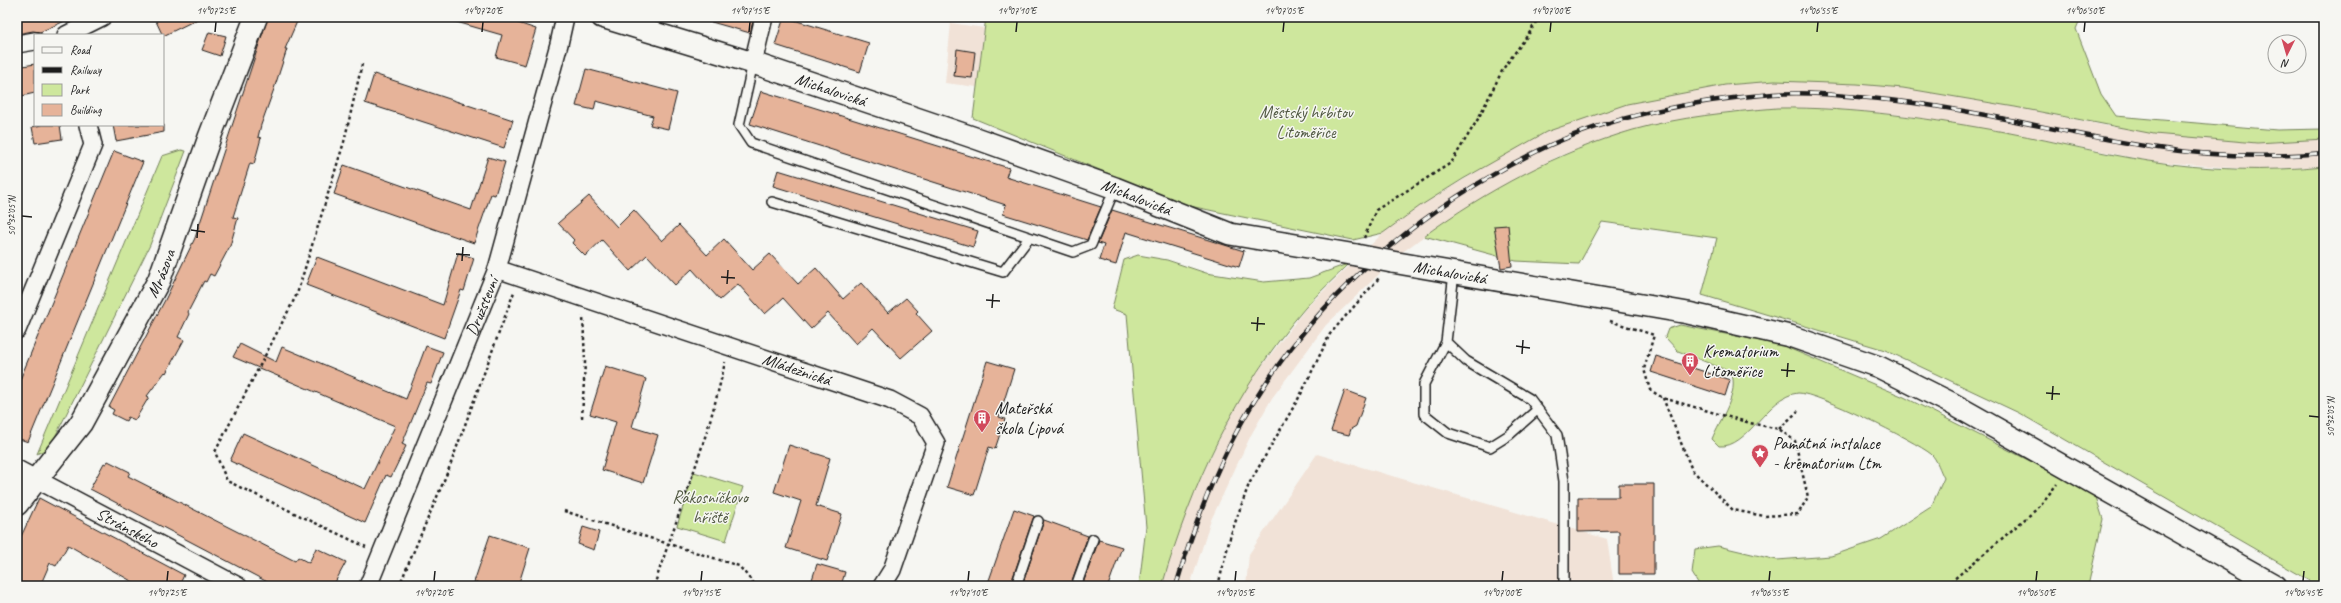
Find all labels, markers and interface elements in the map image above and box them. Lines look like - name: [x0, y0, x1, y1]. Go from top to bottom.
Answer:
- text: 14°07'25"E: [197, 4, 237, 17]
- text: 14°07'20"E: [464, 4, 504, 17]
- text: 14°07'15"E: [731, 4, 771, 17]
- text: 14°07'10"E: [998, 4, 1038, 17]
- text: 14°07'05"E: [1265, 4, 1305, 17]
- text: 14°07'00"E: [1532, 4, 1572, 17]
- text: 14°06'55"E: [1799, 4, 1839, 17]
- text: 14°06'50"E: [2066, 4, 2106, 17]
- legend: [34, 34, 164, 126]
- north arrow: [2267, 34, 2307, 74]
- text: Road: [70, 42, 92, 58]
- text: N: [2280, 57, 2290, 71]
- text: Railway: [70, 62, 102, 78]
- street label: Michalovická: [793, 68, 871, 112]
- text: Park: [70, 82, 91, 98]
- text: Building: [70, 102, 102, 118]
- park label: Městský hřbitov Litoměřice: [1260, 102, 1354, 143]
- street label: Michalovická: [1099, 174, 1176, 221]
- text: 50°32'05"N: [5, 194, 18, 236]
- street label: Mrázova: [141, 246, 180, 301]
- street label: Michalovická: [1412, 255, 1490, 289]
- street label: Družstevní: [461, 270, 505, 339]
- place label: Krematorium Litoměřice: [1703, 341, 1780, 382]
- street label: Mládežnická: [760, 348, 835, 391]
- building icon: Krematorium Litoměřice: [1680, 351, 1700, 376]
- text: 50°32'05"N: [2324, 395, 2337, 437]
- place label: Mateřská škola Lipová: [995, 398, 1065, 439]
- building icon: Mateřská škola Lipová: [972, 408, 992, 433]
- place label: Památná instalace - krematorium Ltm: [1773, 433, 1882, 474]
- place icon: Památná instalace - krematorium Ltm: [1750, 443, 1770, 468]
- park label: Rákosníčkovo hřiště: [672, 487, 750, 528]
- street label: Stránského: [93, 503, 163, 553]
- text: 14°07'25"E: [148, 586, 188, 599]
- text: 14°07'20"E: [415, 586, 455, 599]
- text: 14°07'15"E: [682, 586, 722, 599]
- text: 14°07'10"E: [949, 586, 989, 599]
- text: 14°07'05"E: [1216, 586, 1256, 599]
- text: 14°07'00"E: [1483, 586, 1523, 599]
- text: 14°06'55"E: [1750, 586, 1790, 599]
- text: 14°06'50"E: [2017, 586, 2057, 599]
- text: 14°06'45"E: [2284, 586, 2324, 599]

